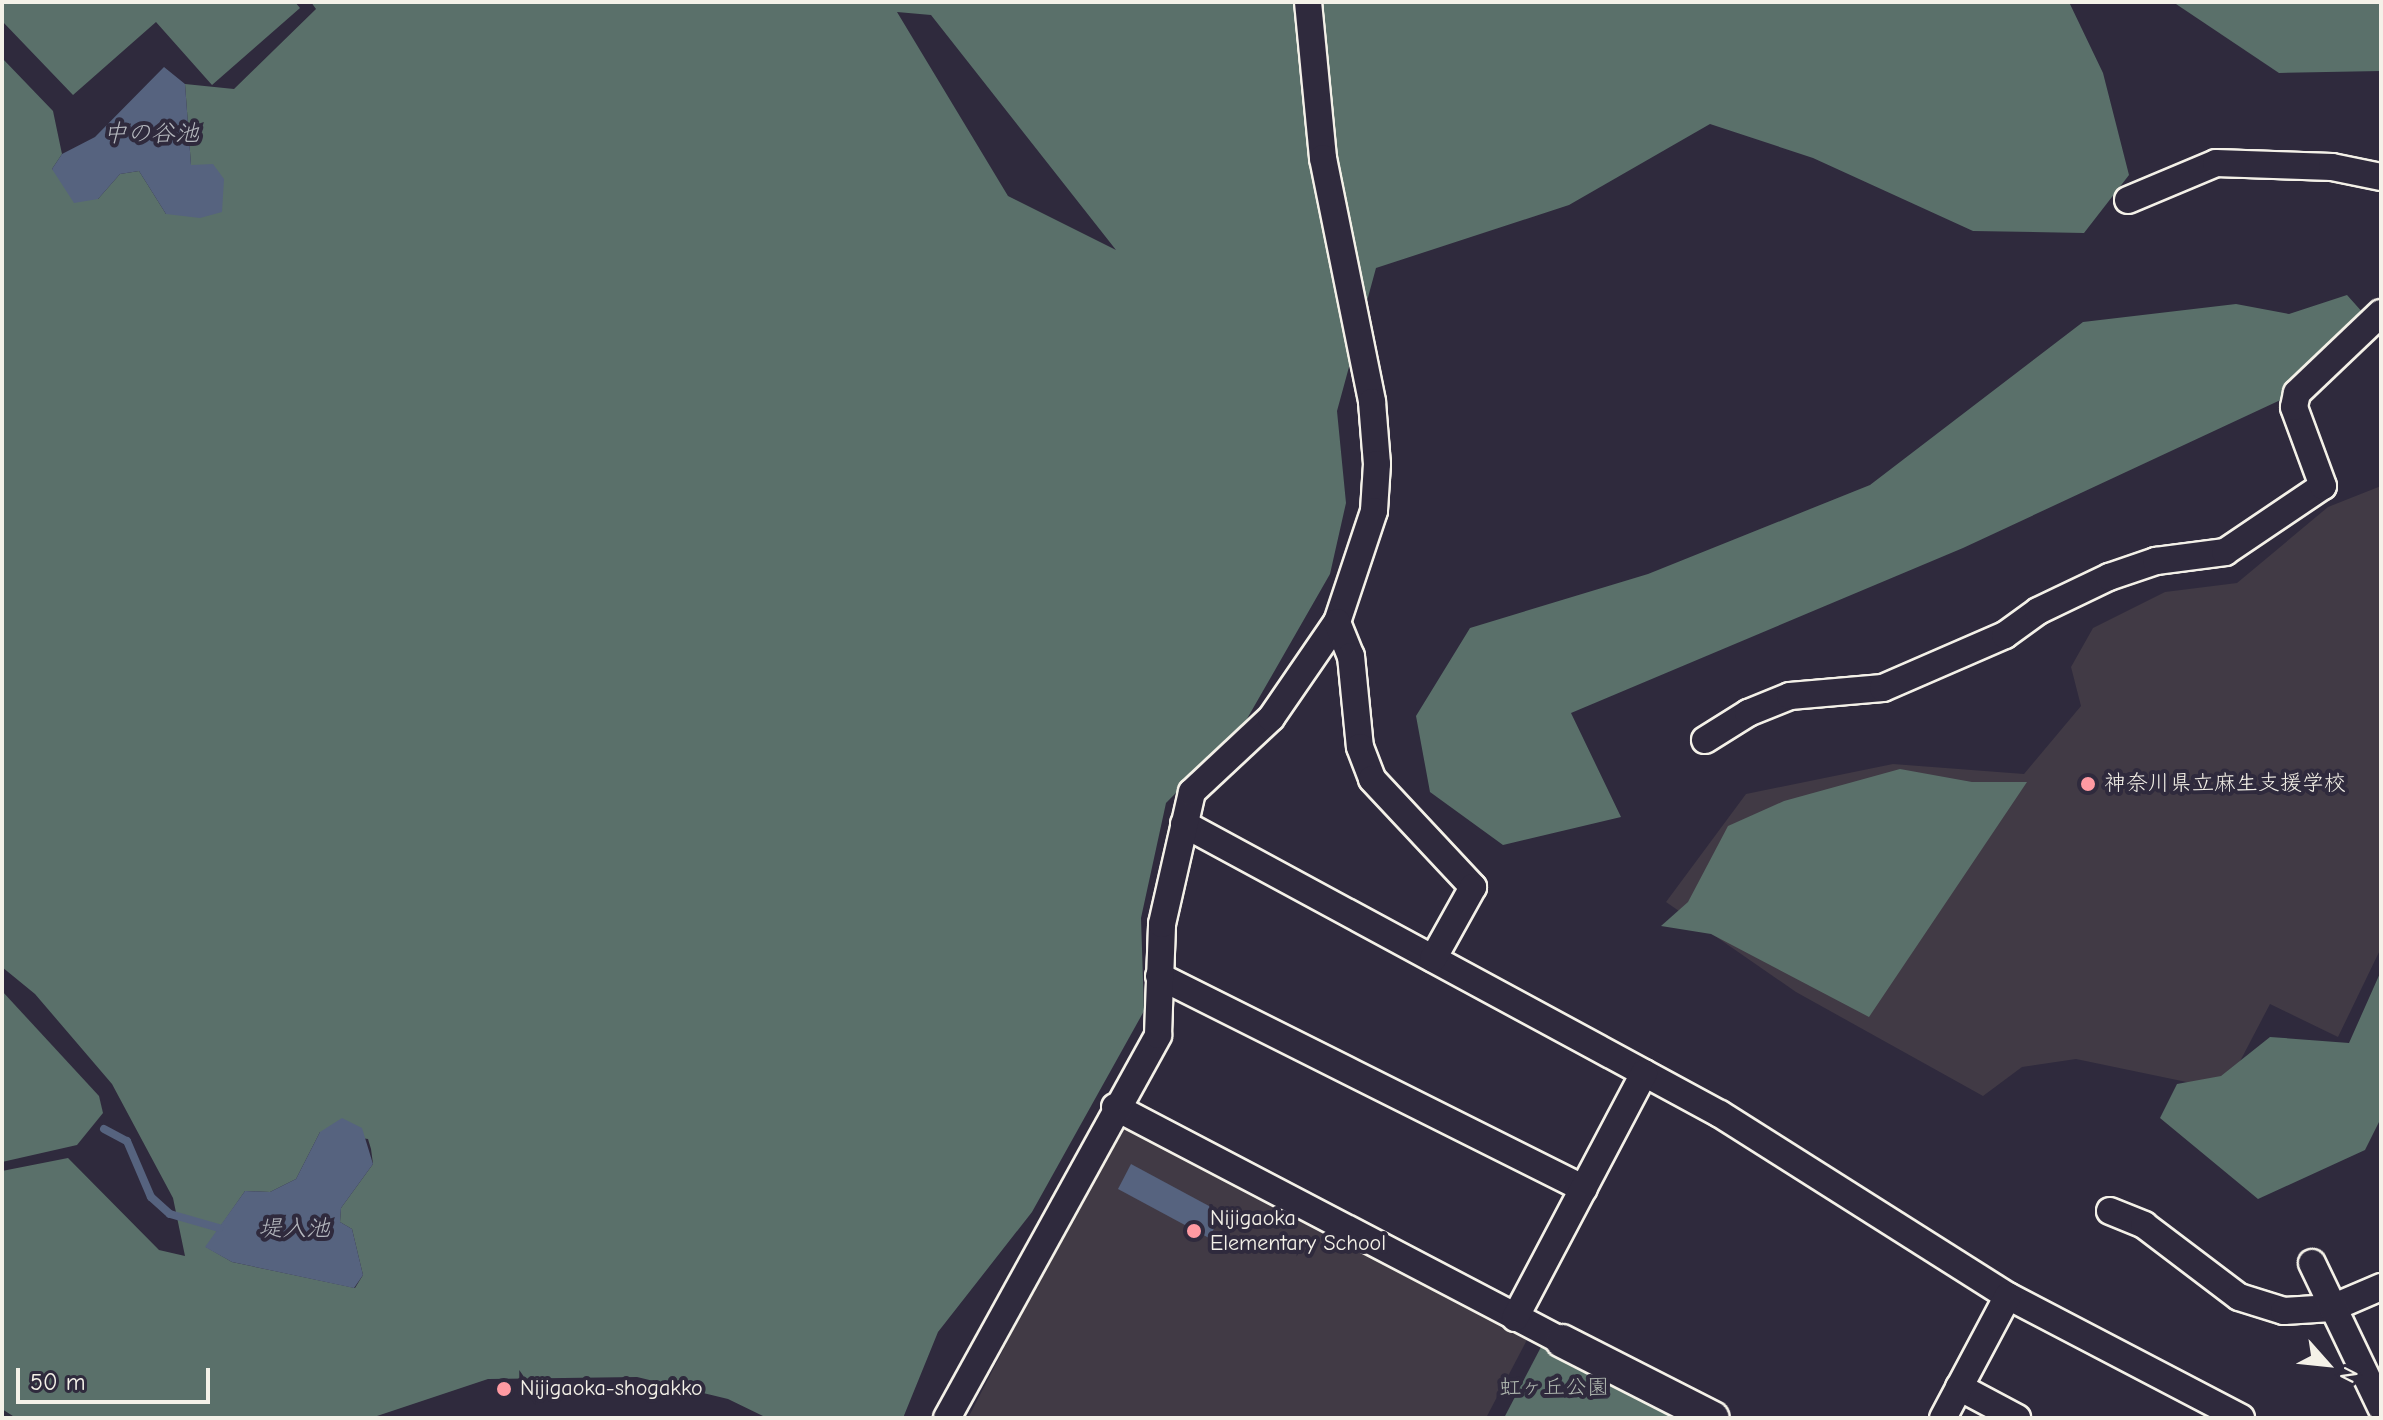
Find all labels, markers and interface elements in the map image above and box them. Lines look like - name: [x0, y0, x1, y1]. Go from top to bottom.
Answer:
- water label: 中の谷池: [103, 120, 199, 148]
- place label: 神奈川県立麻生支援学校: [2104, 771, 2346, 797]
- marker: 神奈川県立麻生支援学校: [2079, 775, 2097, 793]
- place label: Nijigaoka Elementary School: [1210, 1205, 1386, 1256]
- water label: 堤入池: [258, 1215, 330, 1243]
- marker: Nijigaoka Elementary School: [1185, 1222, 1203, 1240]
- north arrow: [2287, 1324, 2367, 1404]
- scale bar: [20, 1352, 214, 1402]
- text: N: [2334, 1363, 2363, 1387]
- text: 50 m: [30, 1368, 86, 1396]
- park label: 虹ヶ丘公園: [1499, 1375, 1609, 1401]
- place label: Nijigaoka-shogakko: [520, 1376, 703, 1402]
- marker: Nijigaoka-shogakko: [495, 1380, 513, 1398]

